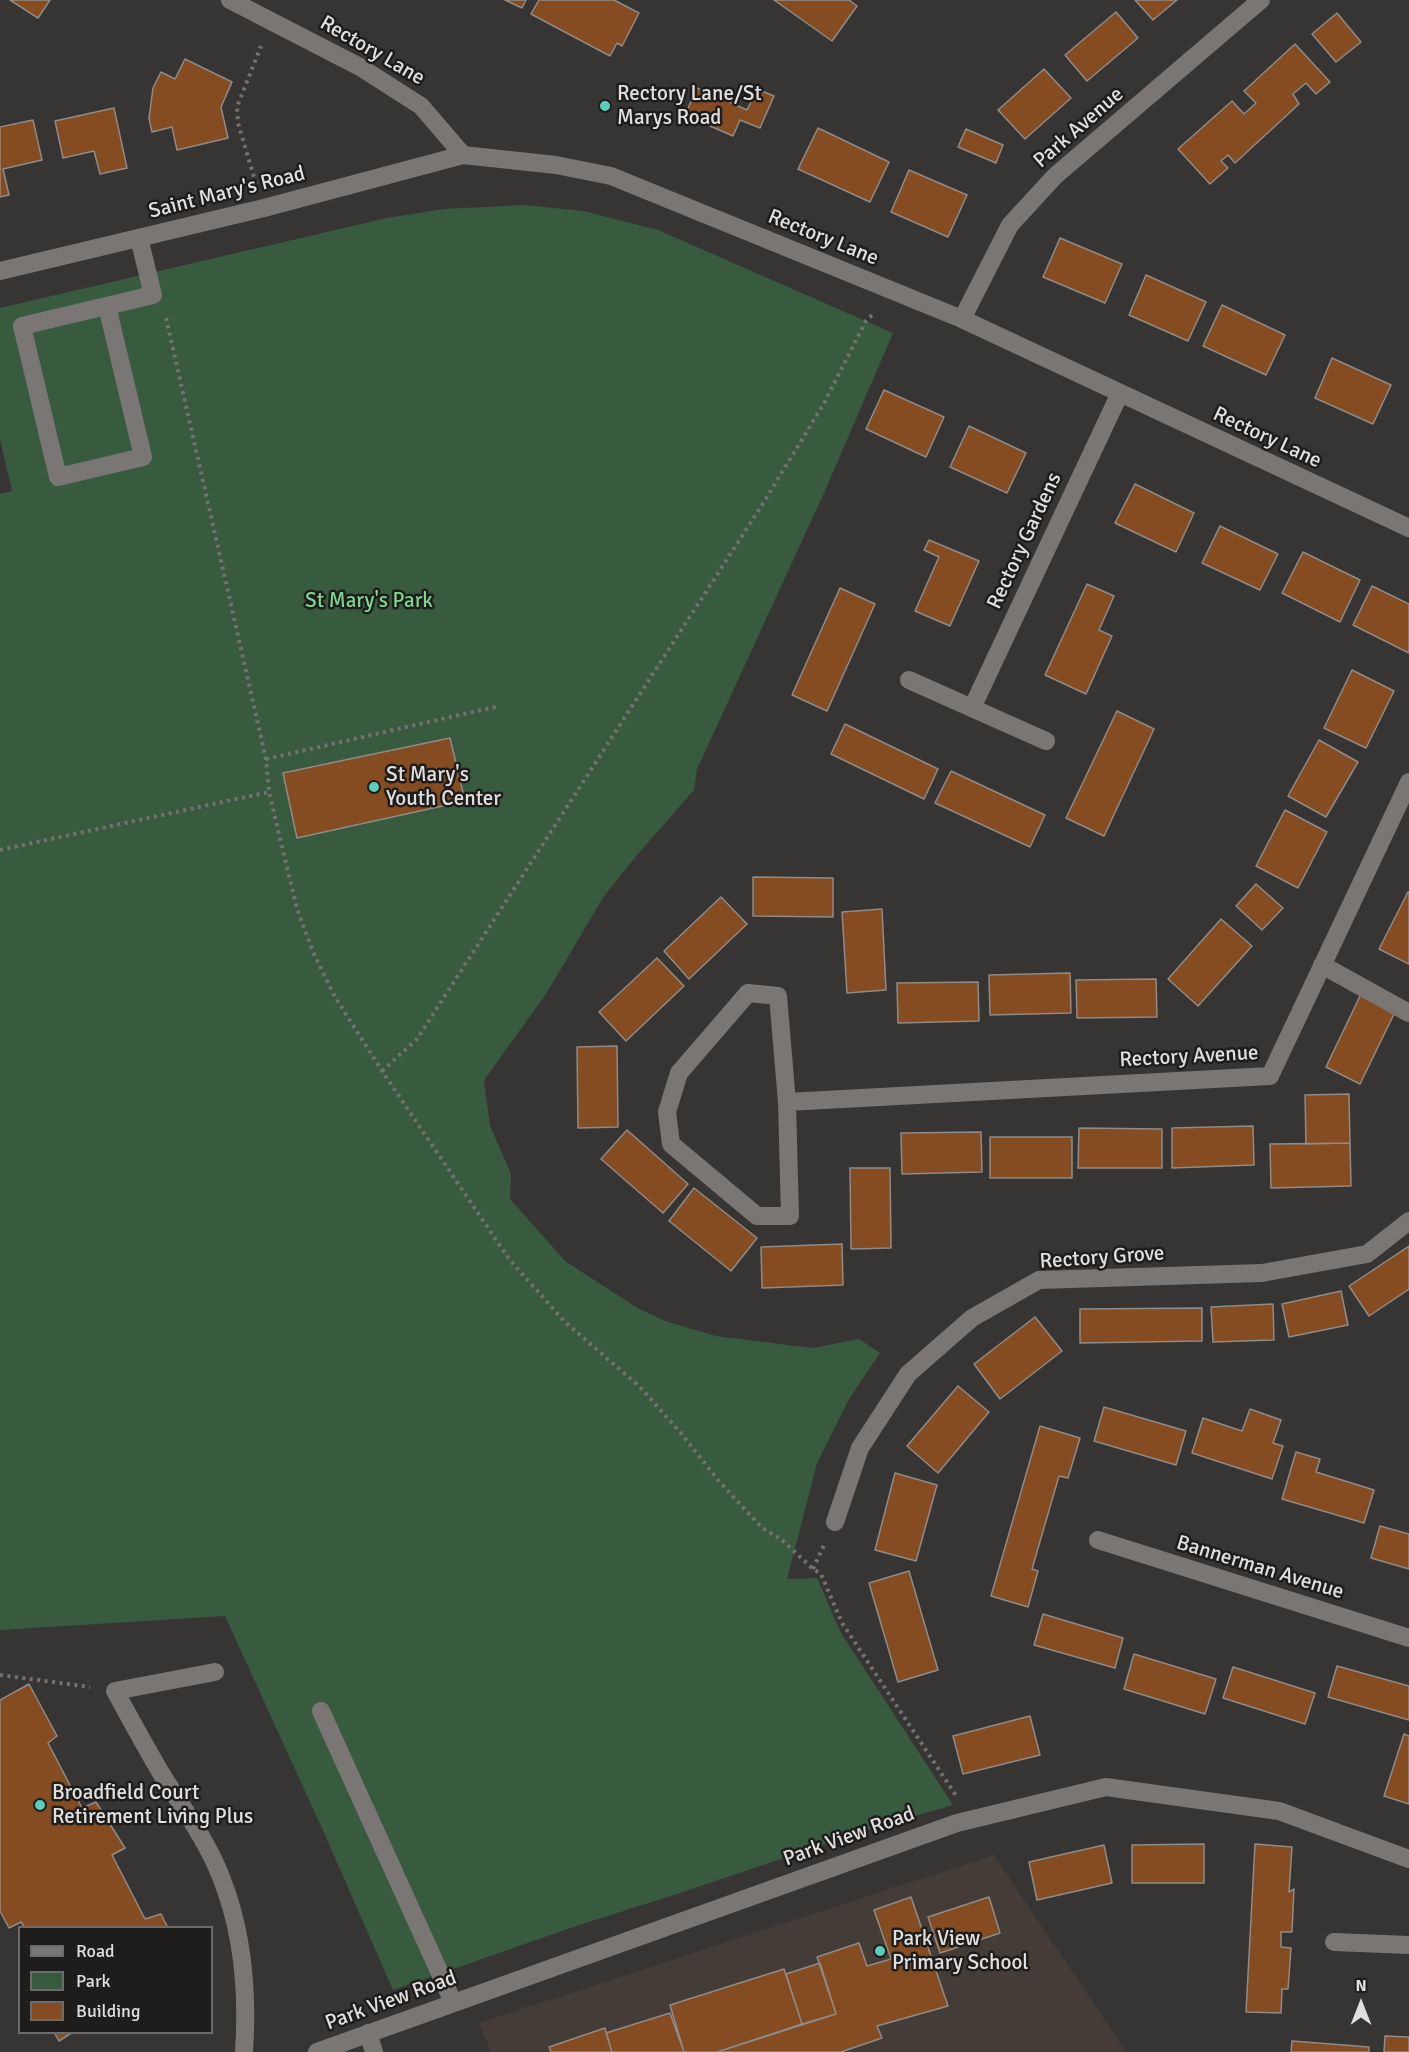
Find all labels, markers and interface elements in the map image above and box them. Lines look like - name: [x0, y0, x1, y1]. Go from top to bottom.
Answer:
- street label: Rectory Lane: [315, 11, 429, 91]
- place label: Rectory Lane/St Marys Road: [617, 81, 762, 131]
- street label: Park Avenue: [1029, 82, 1129, 174]
- marker: Rectory Lane/St Marys Road: [598, 99, 612, 113]
- street label: Saint Mary's Road: [146, 161, 308, 225]
- street label: Rectory Lane: [764, 204, 882, 272]
- street label: Rectory Lane: [1209, 402, 1325, 474]
- street label: Rectory Gardens: [982, 469, 1068, 613]
- park label: St Mary's Park: [305, 588, 433, 614]
- place label: St Mary's Youth Center: [386, 762, 501, 812]
- marker: St Mary's Youth Center: [367, 780, 381, 794]
- street label: Rectory Avenue: [1119, 1041, 1259, 1073]
- street label: Rectory Grove: [1039, 1241, 1165, 1275]
- street label: Bannerman Avenue: [1173, 1531, 1347, 1605]
- place label: Broadfield Court Retirement Living Plus: [52, 1780, 253, 1830]
- marker: Broadfield Court Retirement Living Plus: [33, 1798, 47, 1812]
- street label: Park View Road: [780, 1802, 918, 1872]
- legend: [18, 1926, 213, 2034]
- place label: Park View Primary School: [892, 1926, 1028, 1976]
- text: Road: [76, 1940, 115, 1962]
- marker: Park View Primary School: [873, 1944, 887, 1958]
- street label: Park View Road: [322, 1966, 460, 2036]
- text: Park: [76, 1970, 111, 1992]
- north arrow: [1331, 1974, 1391, 2034]
- text: N: [1355, 1976, 1367, 1996]
- text: Building: [76, 2000, 140, 2022]

